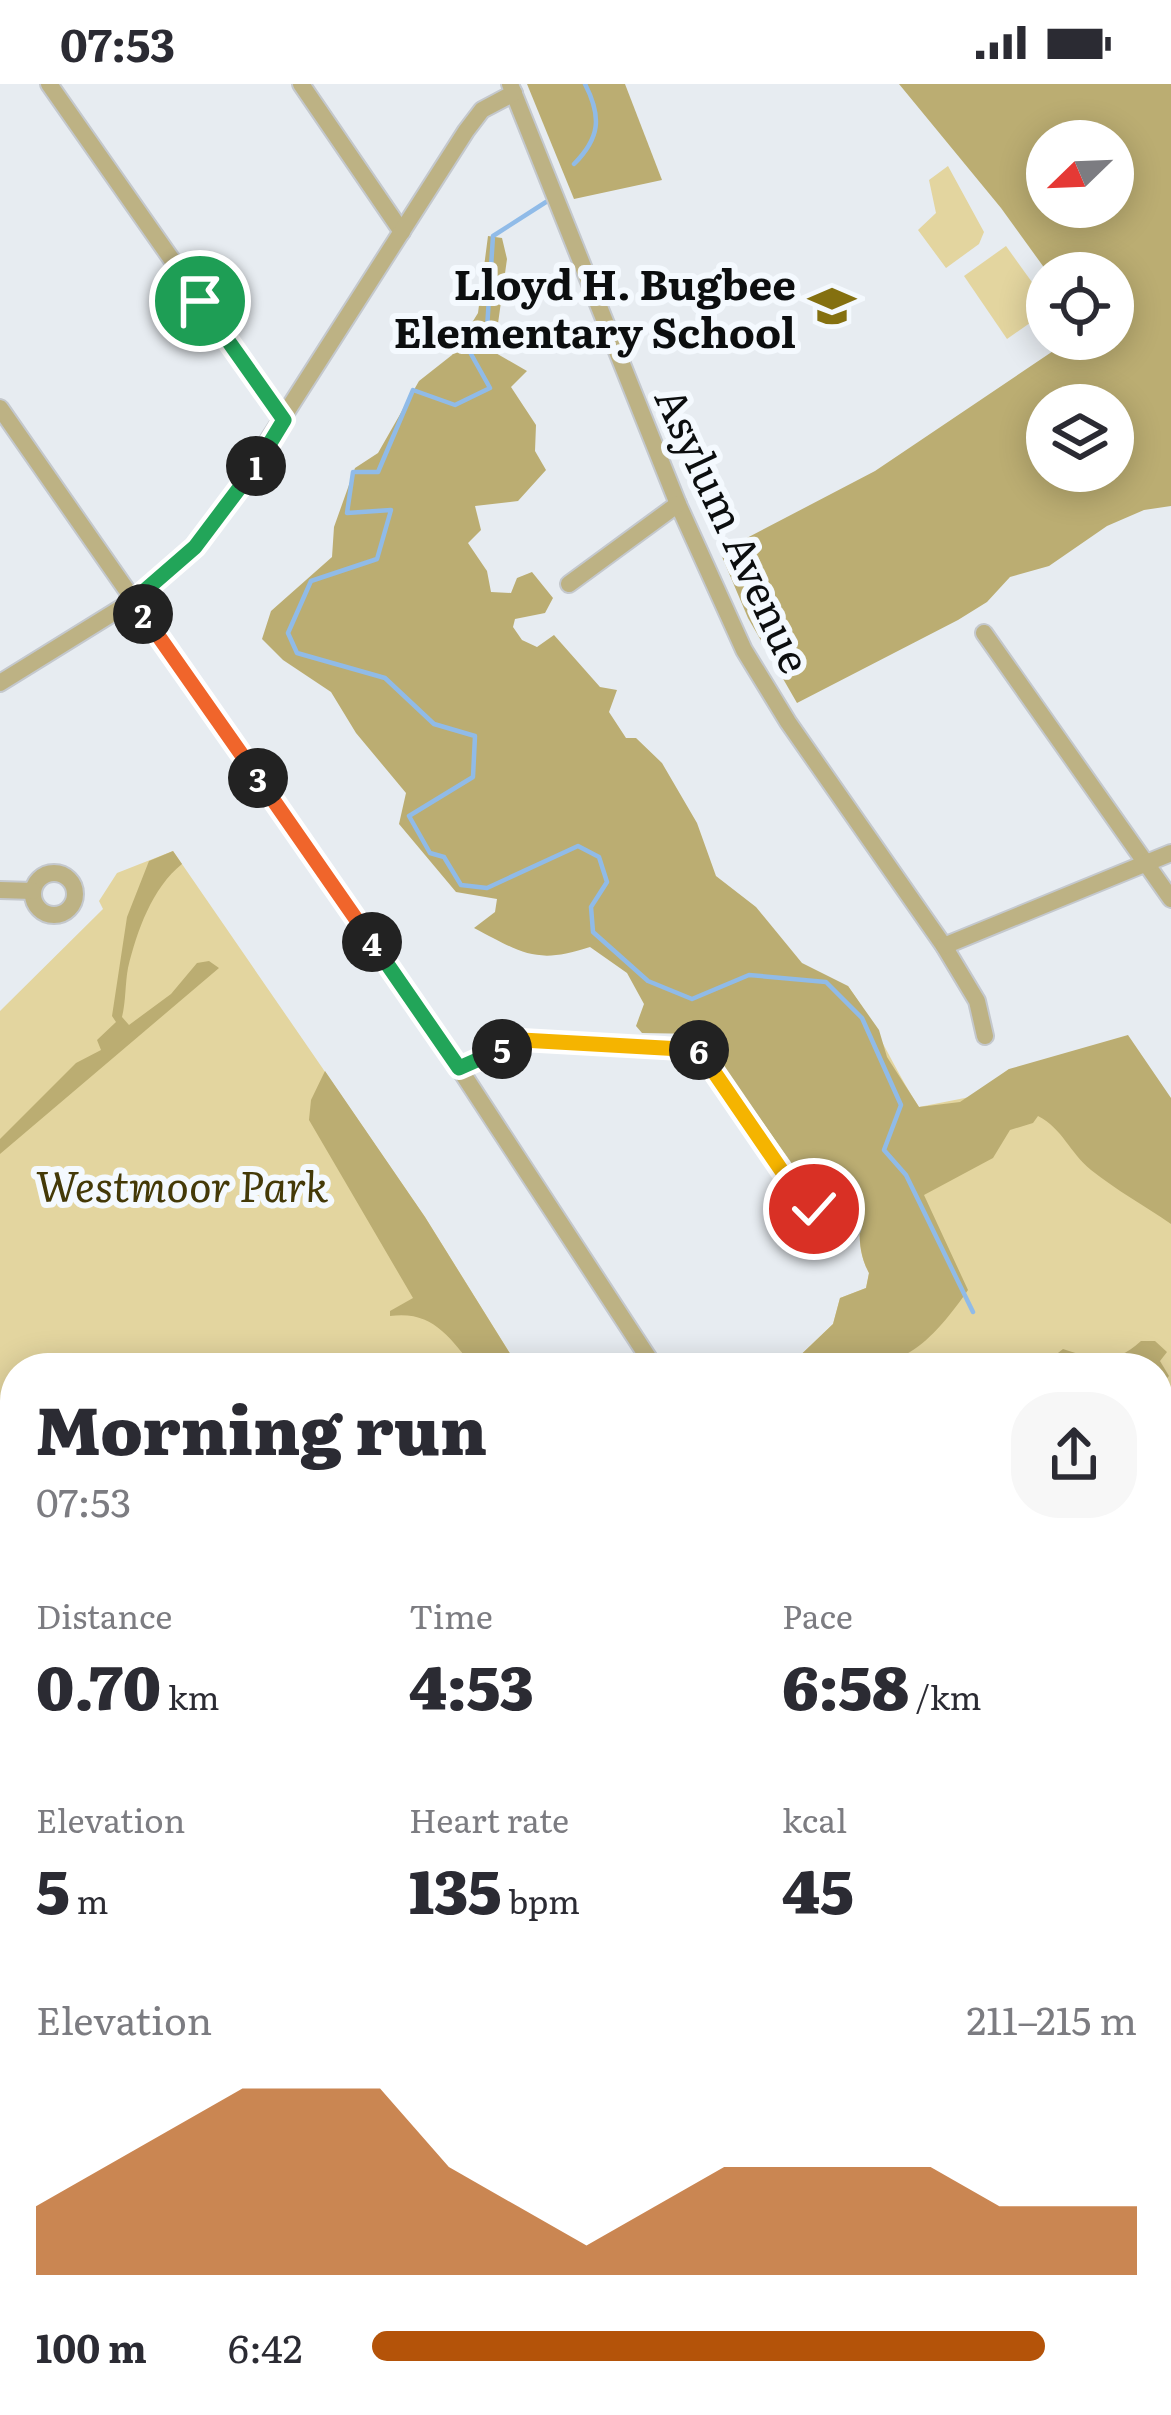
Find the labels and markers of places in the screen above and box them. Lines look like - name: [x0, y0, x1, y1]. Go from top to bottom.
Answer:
- pin: [149, 250, 251, 352]
- place label: Lloyd H. Bugbee Elementary School: [394, 251, 796, 361]
- school or university icon: Lloyd H. Bugbee Elementary School: [807, 281, 857, 331]
- pin: 1: [226, 436, 286, 496]
- pin: 2: [113, 584, 173, 644]
- pin: 3: [228, 748, 288, 808]
- pin: 4: [342, 912, 402, 972]
- pin: 5: [472, 1019, 532, 1079]
- pin: 6: [669, 1020, 729, 1080]
- pin: [763, 1158, 865, 1260]

